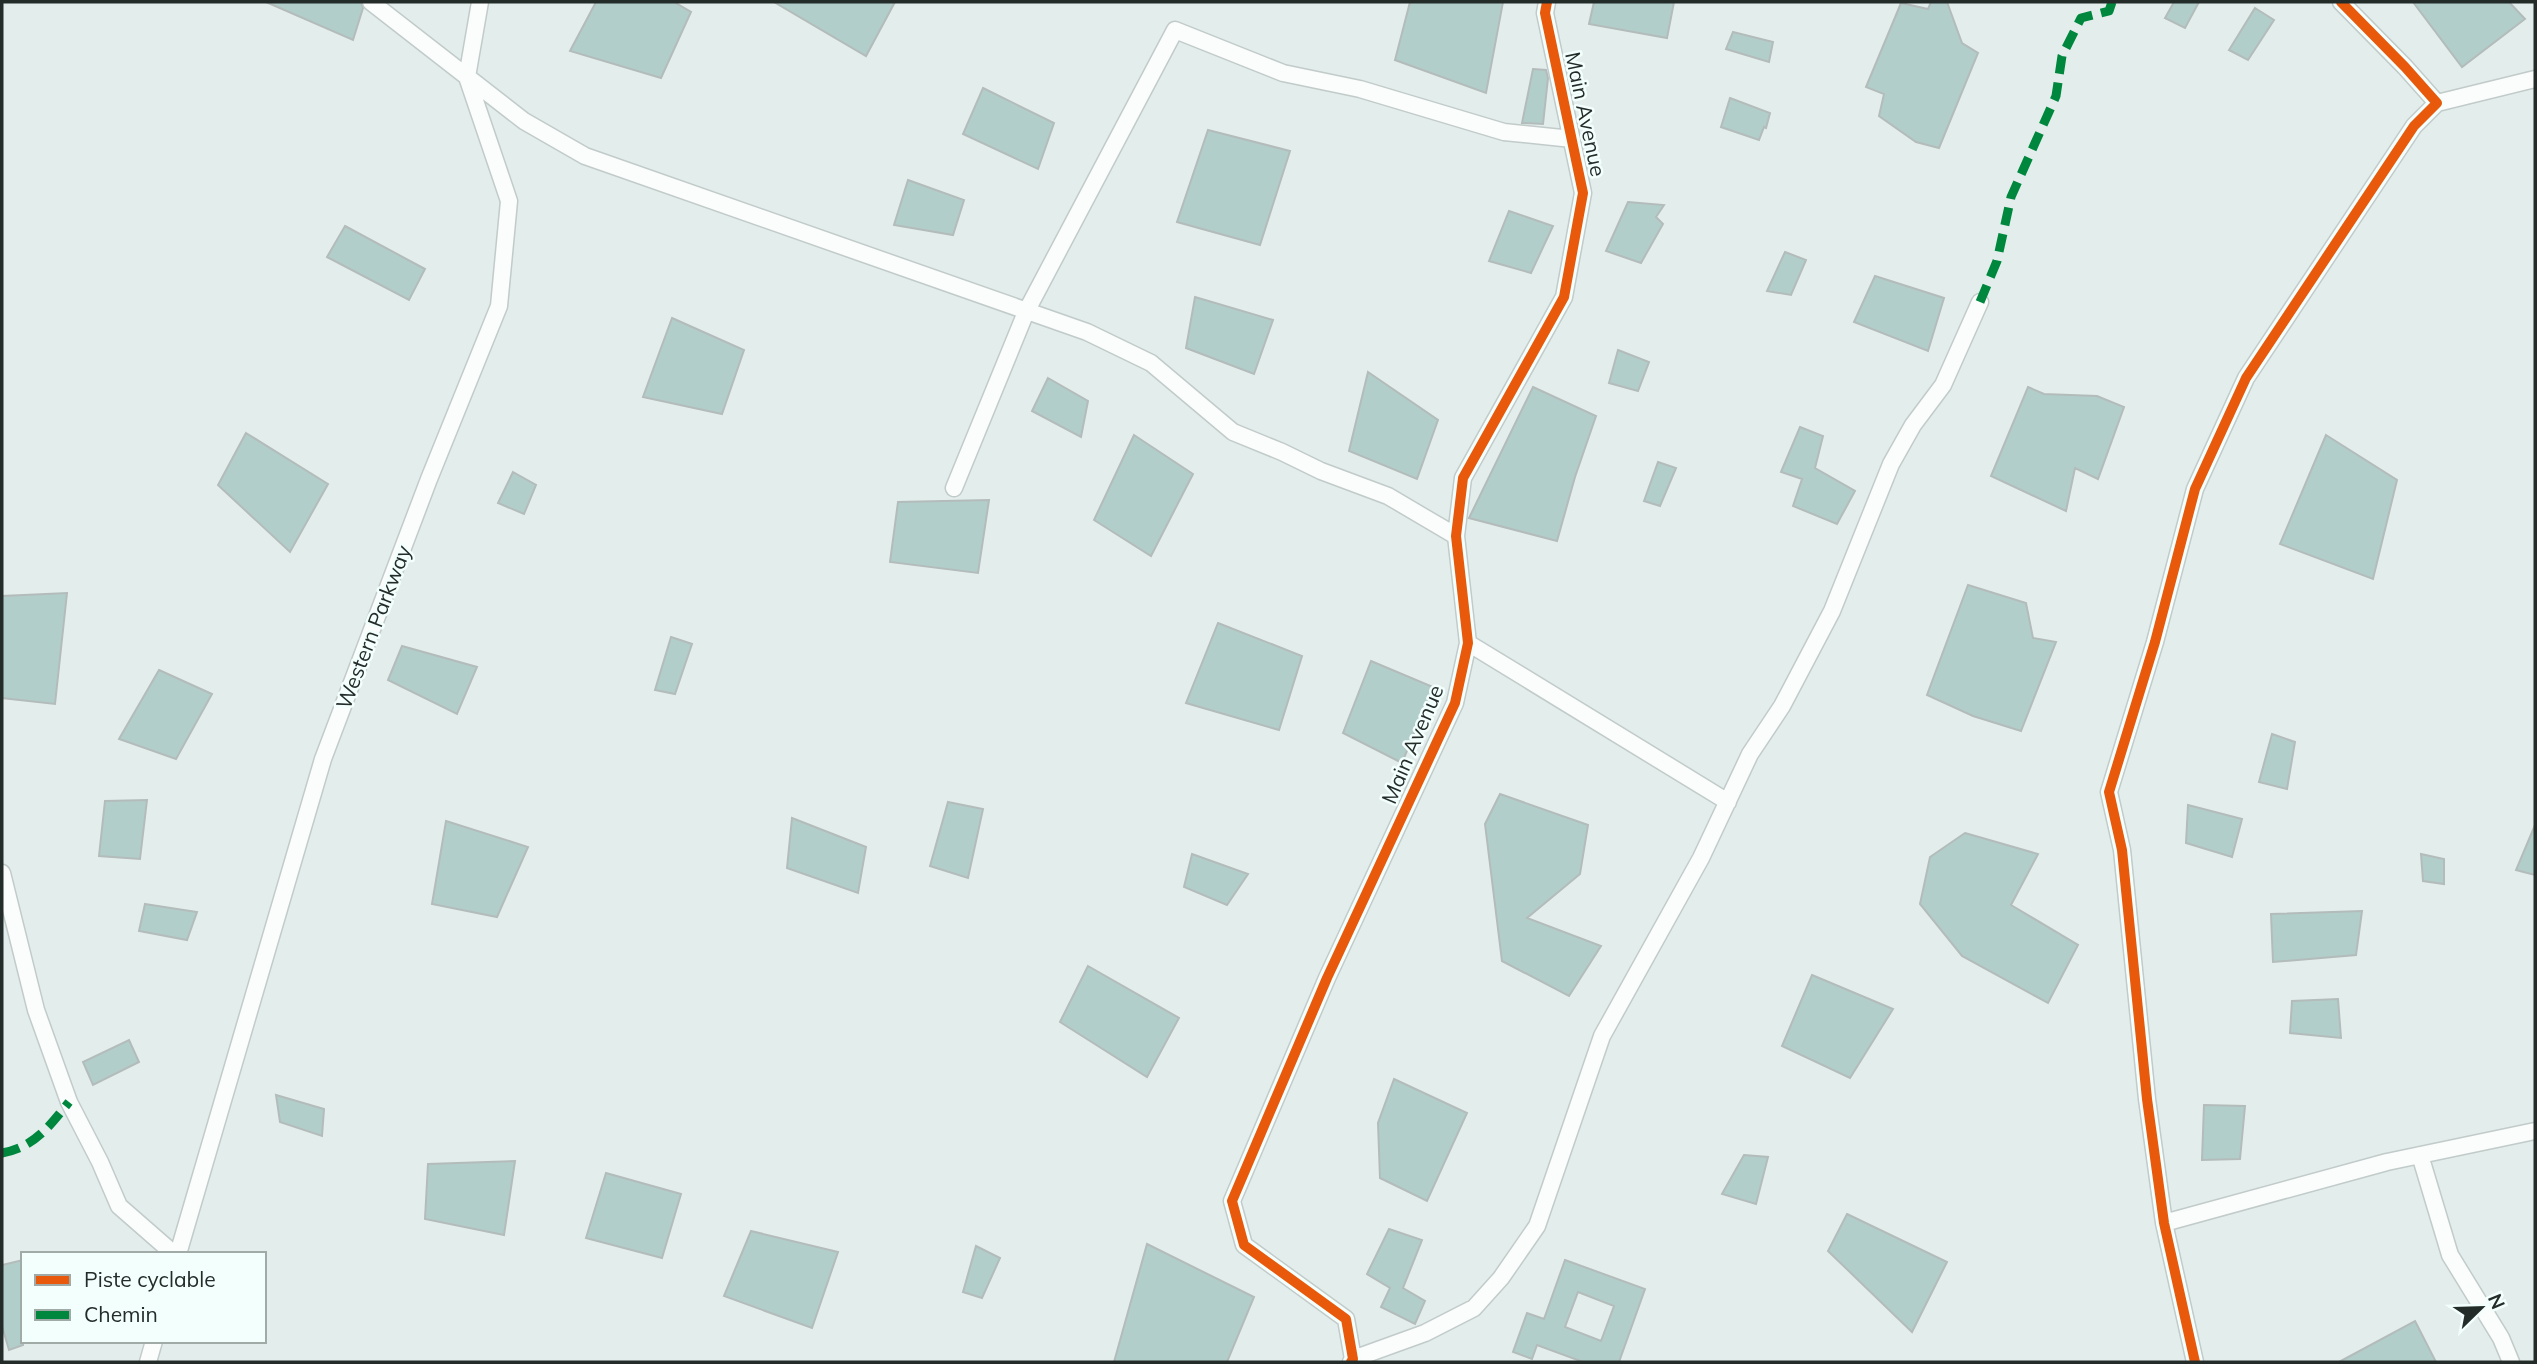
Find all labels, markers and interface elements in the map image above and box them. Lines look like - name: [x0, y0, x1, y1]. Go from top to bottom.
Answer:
- street label: Main Avenue: [1560, 49, 1612, 179]
- street label: Western Parkway: [330, 541, 416, 713]
- street label: Main Avenue: [1375, 681, 1449, 807]
- legend: [21, 1252, 266, 1343]
- text: Piste cyclable: [84, 1266, 216, 1292]
- north arrow: [2446, 1273, 2516, 1343]
- text: N: [2483, 1290, 2510, 1313]
- text: Chemin: [84, 1301, 158, 1327]

